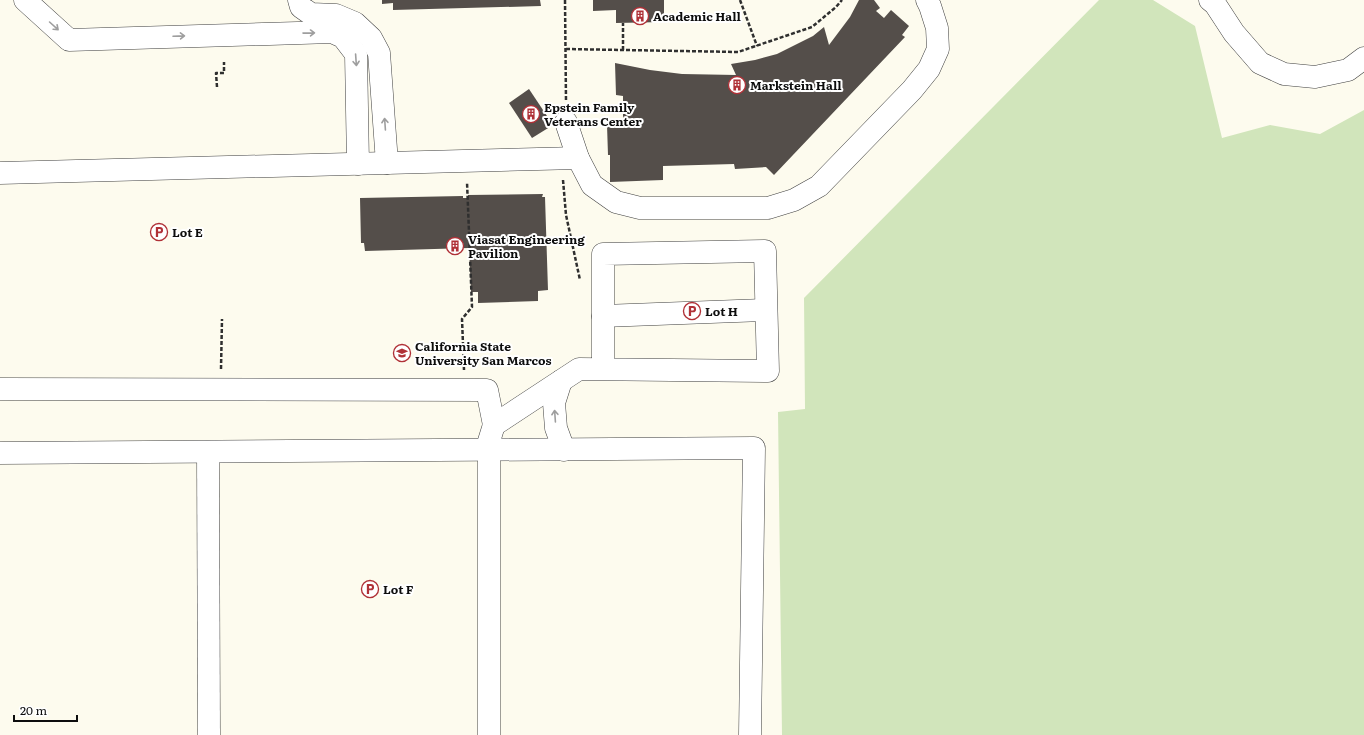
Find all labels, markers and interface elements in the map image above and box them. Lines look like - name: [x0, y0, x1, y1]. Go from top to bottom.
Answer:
- building icon: Academic Hall: [630, 6, 650, 26]
- place label: Academic Hall: [653, 7, 742, 25]
- one-way arrow: [49, 21, 59, 31]
- one-way arrow: [302, 29, 315, 37]
- one-way arrow: [172, 32, 185, 40]
- one-way arrow: [353, 53, 360, 66]
- building icon: Markstein Hall: [727, 75, 747, 95]
- place label: Markstein Hall: [750, 76, 842, 94]
- place label: Epstein Family Veterans Center: [544, 98, 642, 130]
- building icon: Epstein Family Veterans Center: [521, 104, 541, 124]
- one-way arrow: [381, 118, 388, 131]
- parking icon: Lot E: [149, 222, 169, 242]
- place label: Lot E: [172, 223, 203, 241]
- place label: Viasat Engineering Pavilion: [468, 230, 585, 262]
- building icon: Viasat Engineering Pavilion: [445, 236, 465, 256]
- parking icon: Lot H: [682, 301, 702, 321]
- place label: Lot H: [705, 302, 738, 320]
- place label: California State University San Marcos: [415, 337, 551, 369]
- school or university icon: California State University San Marcos: [392, 343, 412, 363]
- one-way arrow: [551, 410, 558, 423]
- parking icon: Lot F: [360, 579, 380, 599]
- place label: Lot F: [383, 580, 414, 598]
- scale bar: [14, 697, 77, 723]
- text: 20 m: [20, 701, 47, 719]

